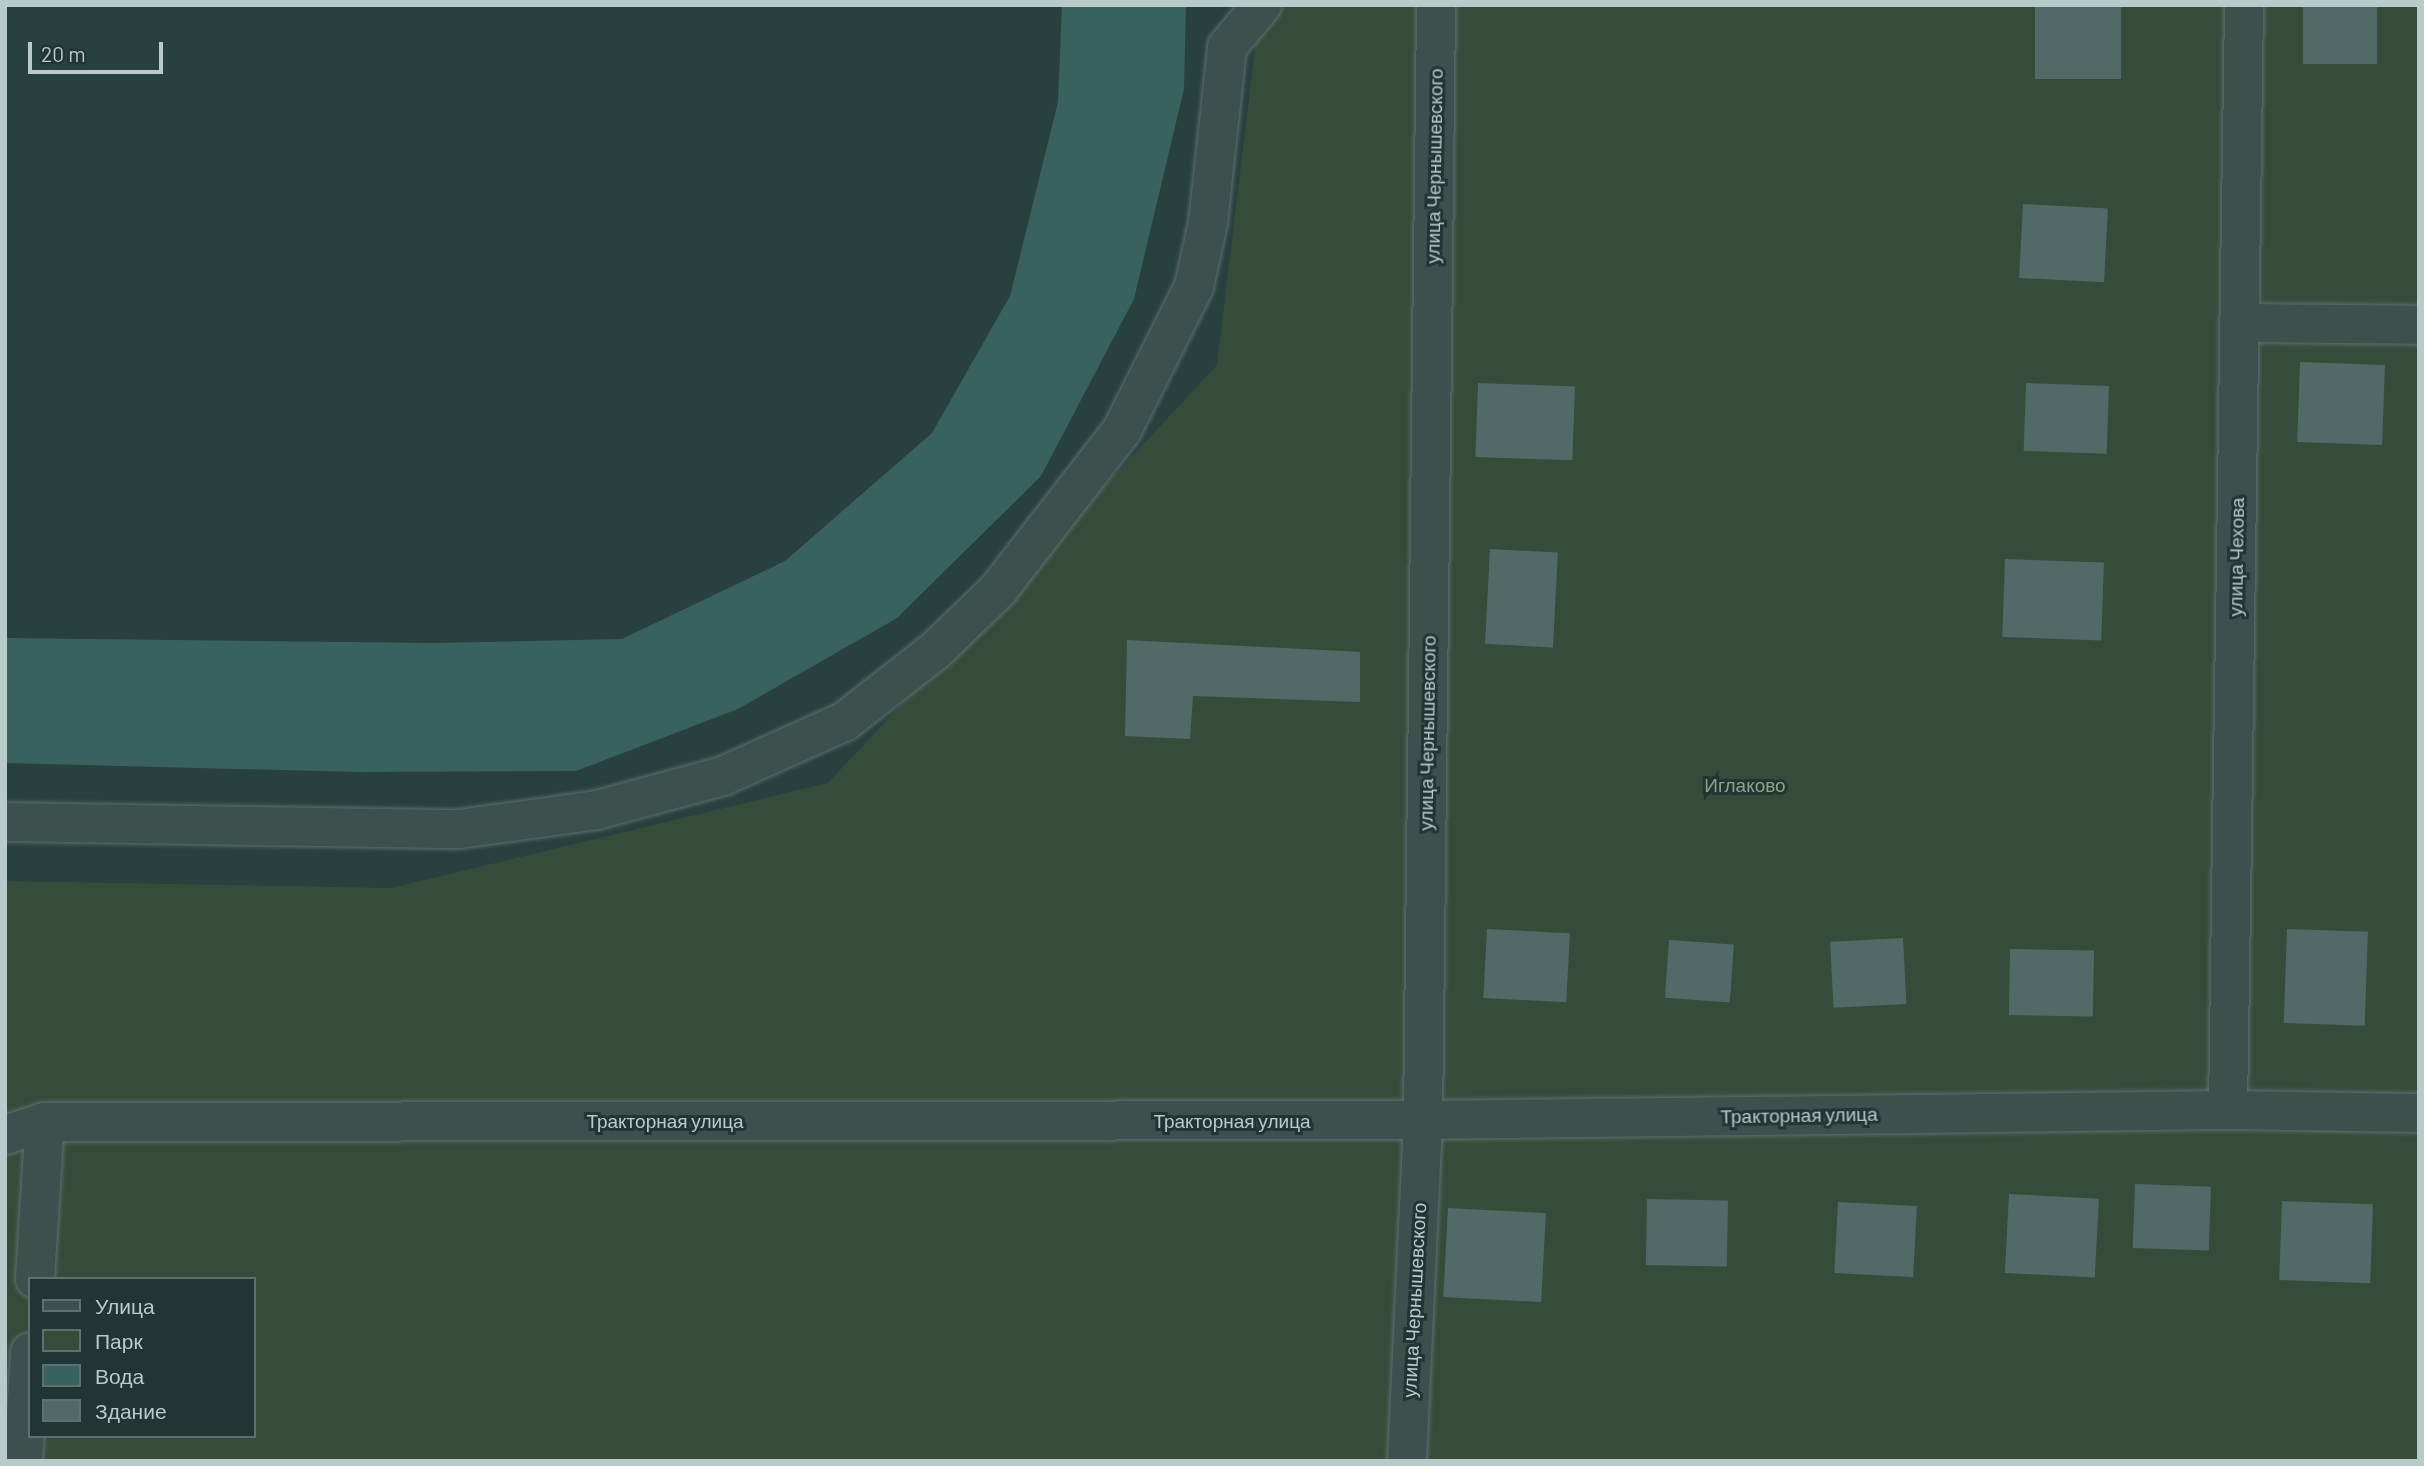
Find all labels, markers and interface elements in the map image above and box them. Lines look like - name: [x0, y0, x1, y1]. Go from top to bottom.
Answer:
- scale bar: [32, 28, 166, 72]
- text: 20 m: [41, 41, 86, 66]
- street label: улица Чернышевского: [1421, 68, 1447, 264]
- street label: улица Чехова: [2224, 497, 2248, 617]
- street label: улица Чернышевского: [1414, 635, 1440, 831]
- park label: Иглаково: [1704, 774, 1786, 796]
- street label: Тракторная улица: [1720, 1102, 1878, 1128]
- street label: Тракторная улица: [586, 1110, 744, 1132]
- street label: Тракторная улица: [1153, 1110, 1311, 1132]
- street label: улица Чернышевского: [1398, 1202, 1430, 1398]
- legend: [28, 1277, 256, 1438]
- text: Улица: [95, 1293, 155, 1318]
- text: Парк: [95, 1328, 143, 1353]
- text: Вода: [95, 1363, 144, 1388]
- text: Здание: [95, 1398, 167, 1423]

